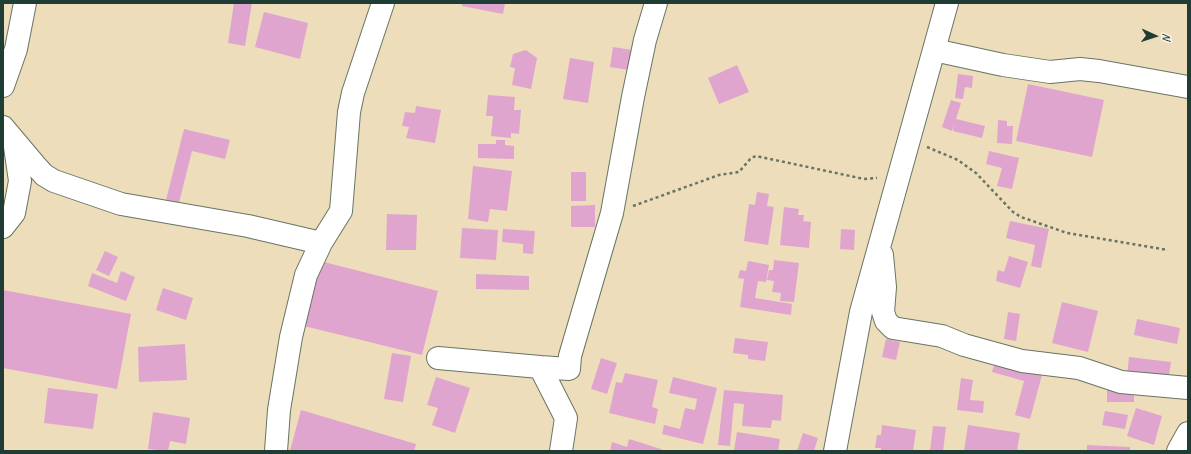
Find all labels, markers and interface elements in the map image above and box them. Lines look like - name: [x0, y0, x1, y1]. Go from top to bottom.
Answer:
- north arrow: [1135, 16, 1175, 56]
- text: N: [1160, 33, 1174, 40]

